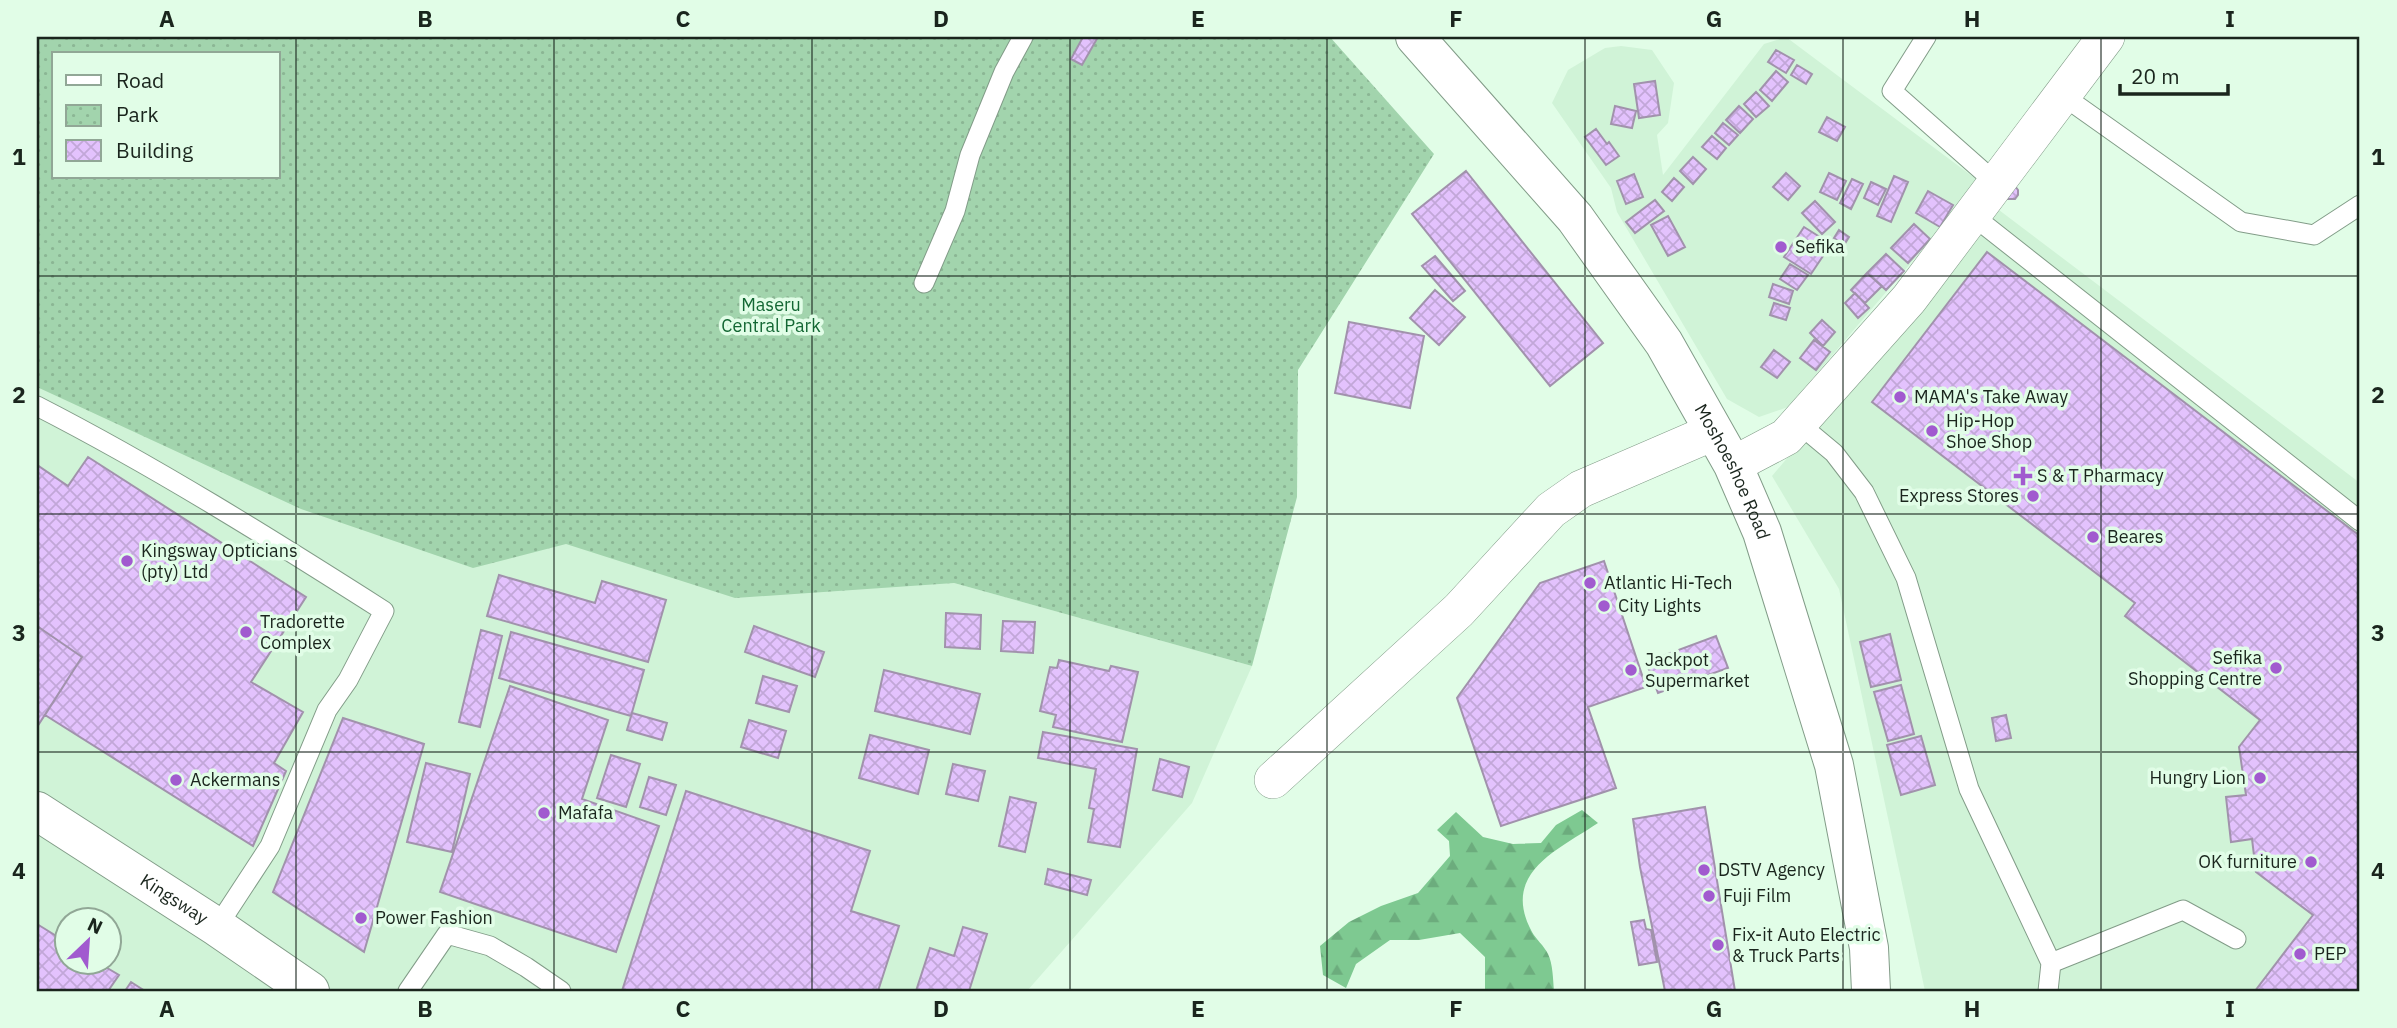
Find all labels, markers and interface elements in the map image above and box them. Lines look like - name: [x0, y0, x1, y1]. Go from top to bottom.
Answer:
- text: A: [159, 3, 175, 33]
- text: B: [417, 3, 433, 33]
- text: C: [676, 3, 691, 33]
- text: D: [933, 3, 949, 33]
- text: E: [1191, 3, 1205, 33]
- text: F: [1449, 3, 1463, 33]
- text: G: [1706, 3, 1722, 33]
- text: H: [1964, 3, 1980, 33]
- text: I: [2225, 3, 2235, 33]
- legend: [52, 52, 280, 178]
- scale bar: [2120, 52, 2229, 96]
- text: 20 m: [2131, 62, 2180, 90]
- text: Road: [116, 66, 164, 94]
- text: Park: [116, 100, 159, 128]
- text: Building: [116, 136, 193, 164]
- text: 1: [12, 141, 26, 171]
- text: 1: [2371, 141, 2385, 171]
- place label: Sefika: [1795, 235, 1845, 258]
- marker: Sefika: [1773, 239, 1789, 255]
- park label: Maseru Central Park: [721, 293, 821, 337]
- text: 2: [12, 379, 26, 409]
- text: 2: [2371, 379, 2385, 409]
- place label: MAMA's Take Away: [1914, 385, 2068, 408]
- marker: MAMA's Take Away: [1892, 389, 1908, 405]
- street label: Moshoeshoe Road: [1690, 400, 1776, 542]
- place label: Hip-Hop Shoe Shop: [1946, 409, 2032, 453]
- marker: Hip-Hop Shoe Shop: [1924, 423, 1940, 439]
- place label: S & T Pharmacy: [2037, 464, 2164, 487]
- marker: S & T Pharmacy: [2015, 468, 2031, 484]
- place label: Express Stores: [1899, 484, 2019, 507]
- marker: Express Stores: [2025, 488, 2041, 504]
- place label: Beares: [2107, 525, 2163, 548]
- marker: Beares: [2085, 529, 2101, 545]
- place label: Kingsway Opticians (pty) Ltd: [141, 539, 298, 583]
- marker: Kingsway Opticians (pty) Ltd: [119, 553, 135, 569]
- place label: Atlantic Hi-Tech: [1604, 571, 1732, 594]
- marker: Atlantic Hi-Tech: [1582, 575, 1598, 591]
- place label: City Lights: [1618, 594, 1702, 617]
- marker: City Lights: [1596, 598, 1612, 614]
- place label: Tradorette Complex: [260, 610, 345, 654]
- text: 3: [12, 617, 26, 647]
- text: 3: [2371, 617, 2385, 647]
- marker: Tradorette Complex: [238, 624, 254, 640]
- place label: Sefika Shopping Centre: [2128, 646, 2262, 690]
- place label: Jackpot Supermarket: [1645, 648, 1750, 692]
- marker: Sefika Shopping Centre: [2268, 660, 2284, 676]
- marker: Jackpot Supermarket: [1623, 662, 1639, 678]
- place label: Hungry Lion: [2149, 766, 2246, 789]
- place label: Ackermans: [190, 768, 281, 791]
- marker: Hungry Lion: [2252, 770, 2268, 786]
- marker: Ackermans: [168, 772, 184, 788]
- place label: Mafafa: [558, 801, 614, 824]
- marker: Mafafa: [536, 805, 552, 821]
- place label: OK furniture: [2198, 850, 2297, 873]
- marker: OK furniture: [2303, 854, 2319, 870]
- text: 4: [12, 855, 26, 885]
- text: 4: [2371, 855, 2385, 885]
- place label: DSTV Agency: [1718, 858, 1825, 881]
- marker: DSTV Agency: [1696, 862, 1712, 878]
- street label: Kingsway: [136, 868, 213, 929]
- place label: Fuji Film: [1723, 884, 1791, 907]
- marker: Fuji Film: [1701, 888, 1717, 904]
- north arrow: [52, 906, 122, 976]
- place label: Power Fashion: [375, 906, 493, 929]
- marker: Power Fashion: [353, 910, 369, 926]
- text: N: [84, 912, 106, 939]
- place label: Fix-it Auto Electric & Truck Parts: [1732, 923, 1880, 967]
- marker: Fix-it Auto Electric & Truck Parts: [1710, 937, 1726, 953]
- place label: PEP: [2314, 942, 2346, 965]
- marker: PEP: [2292, 946, 2308, 962]
- text: A: [159, 993, 175, 1023]
- text: B: [417, 993, 433, 1023]
- text: C: [676, 993, 691, 1023]
- text: D: [933, 993, 949, 1023]
- text: E: [1191, 993, 1205, 1023]
- text: F: [1449, 993, 1463, 1023]
- text: G: [1706, 993, 1722, 1023]
- text: H: [1964, 993, 1980, 1023]
- text: I: [2225, 993, 2235, 1023]

